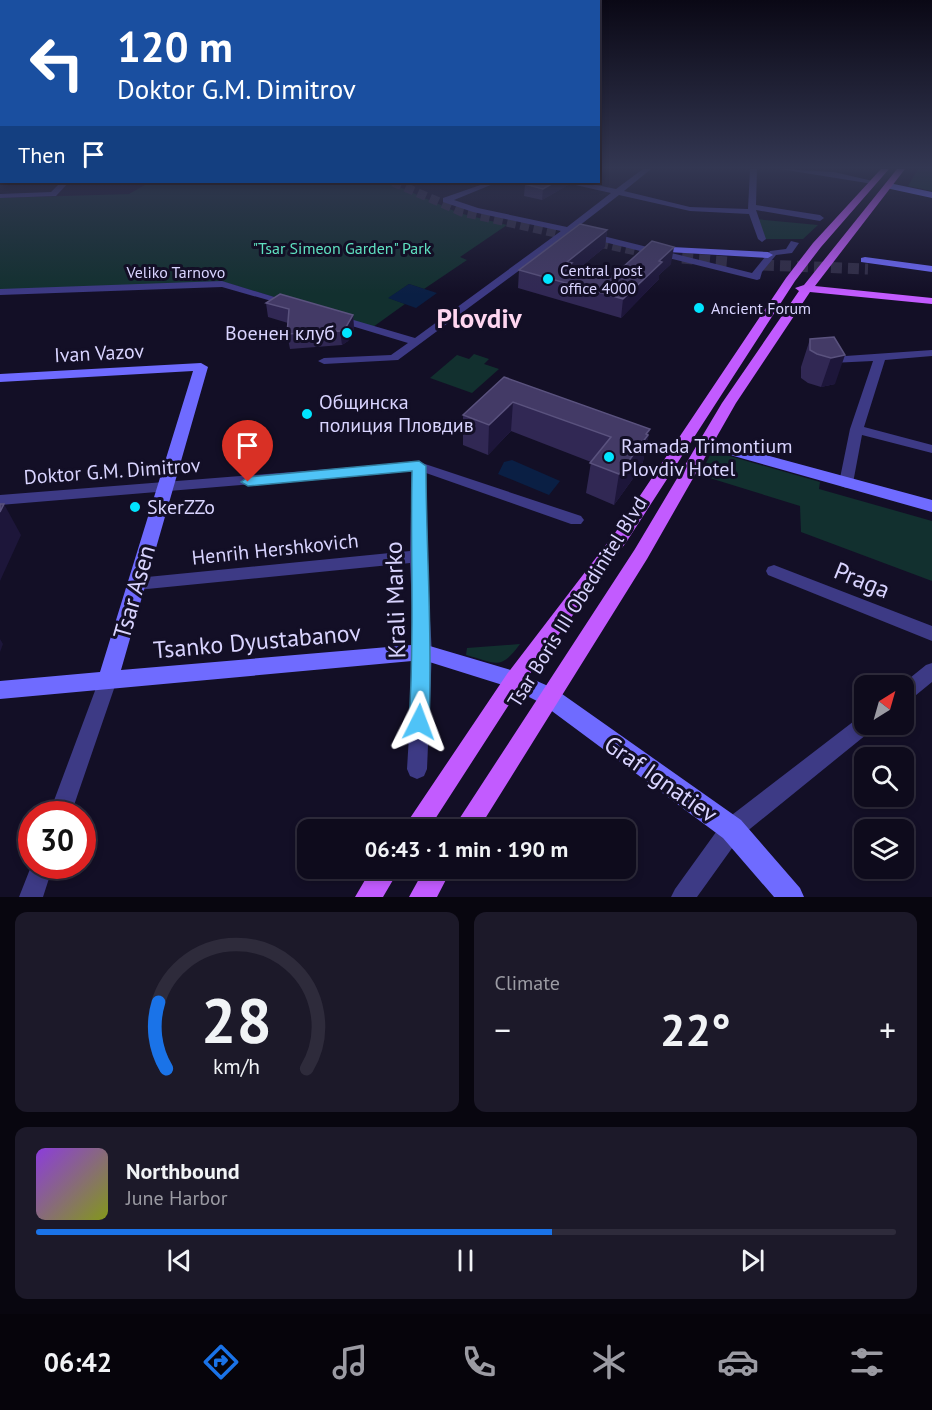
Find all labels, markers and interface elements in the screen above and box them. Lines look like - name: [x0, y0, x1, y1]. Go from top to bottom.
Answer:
- text: 120 m: [117, 19, 233, 74]
- icon: left: [18, 24, 96, 102]
- text: Doktor G.M. Dimitrov: [117, 72, 356, 106]
- icon: arrive: [77, 138, 110, 171]
- text: Then: [18, 141, 65, 169]
- park label: "Tsar Simeon Garden" Park: [253, 238, 432, 258]
- place label: Central post office 4000: [560, 260, 643, 298]
- street label: Veliko Tarnovo: [126, 262, 225, 282]
- marker: Central post office 4000: [541, 272, 555, 286]
- place label: Ancient Forum: [711, 298, 811, 318]
- district label: Plovdiv: [436, 301, 523, 335]
- marker: Ancient Forum: [692, 301, 706, 315]
- place label: Военен клуб: [225, 320, 335, 346]
- marker: Военен клуб: [340, 326, 354, 340]
- street label: Ivan Vazov: [53, 338, 145, 368]
- place label: Общинска полиция Пловдив: [319, 389, 474, 438]
- marker: Общинска полиция Пловдив: [300, 407, 314, 421]
- pin: [222, 420, 273, 482]
- icon: arrive: [231, 429, 264, 462]
- place label: Ramada Trimontium Plovdiv Hotel: [621, 433, 792, 482]
- marker: Ramada Trimontium Plovdiv Hotel: [602, 450, 616, 464]
- street label: Doktor G.M. Dimitrov: [23, 452, 202, 490]
- street label: Tsar Boris III Obedinitel Blvd: [501, 492, 653, 712]
- place label: SkerZZo: [147, 494, 215, 520]
- marker: SkerZZo: [128, 500, 142, 514]
- street label: Henrih Hershkovich: [190, 527, 360, 571]
- street label: Krali Marko: [377, 541, 413, 659]
- street label: Tsar Asen: [106, 542, 162, 642]
- street label: Praga: [830, 555, 894, 605]
- street label: Tsanko Dyustabanov: [152, 616, 362, 666]
- north arrow: [854, 675, 914, 735]
- map controls: [854, 675, 914, 879]
- position arrow: [387, 690, 451, 754]
- street label: Graf Ignatiev: [598, 729, 724, 830]
- button: search: [854, 747, 914, 807]
- speed limit sign: 30: [18, 801, 96, 879]
- button: layers: [854, 819, 914, 879]
- text: 06:43 · 1 min · 190 m: [365, 835, 568, 863]
- text: Climate: [495, 970, 560, 996]
- text: 28: [201, 979, 272, 1060]
- text: 22°: [660, 1000, 731, 1058]
- text: −: [495, 1008, 511, 1051]
- text: +: [879, 1008, 896, 1051]
- text: km/h: [213, 1052, 260, 1080]
- text: Northbound: [126, 1157, 240, 1185]
- text: June Harbor: [126, 1185, 228, 1211]
- icon: previous: [163, 1244, 196, 1277]
- icon: pause: [449, 1244, 482, 1277]
- icon: next: [736, 1244, 769, 1277]
- icon: directions: [200, 1341, 242, 1383]
- icon: music: [329, 1341, 371, 1383]
- icon: phone: [458, 1341, 500, 1383]
- icon: climate: [588, 1341, 630, 1383]
- icon: car: [717, 1341, 759, 1383]
- icon: filters: [846, 1341, 888, 1383]
- text: 06:42: [44, 1345, 112, 1379]

